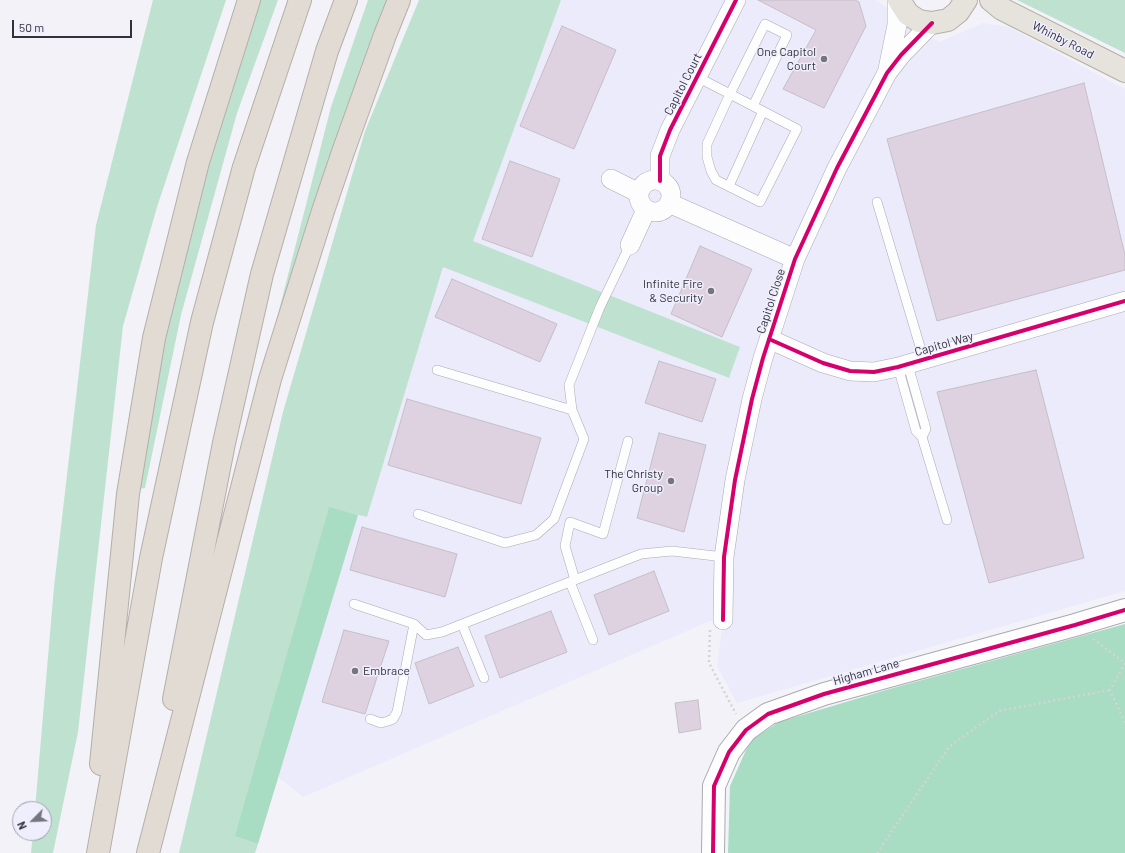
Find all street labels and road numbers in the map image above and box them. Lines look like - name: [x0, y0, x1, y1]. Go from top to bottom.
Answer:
- street label: Whinby Road: [1030, 18, 1096, 62]
- street label: Capitol Court: [661, 50, 705, 118]
- street label: Capitol Close: [754, 267, 788, 335]
- street label: Capitol Way: [913, 329, 975, 359]
- street label: Higham Lane: [831, 656, 901, 688]

